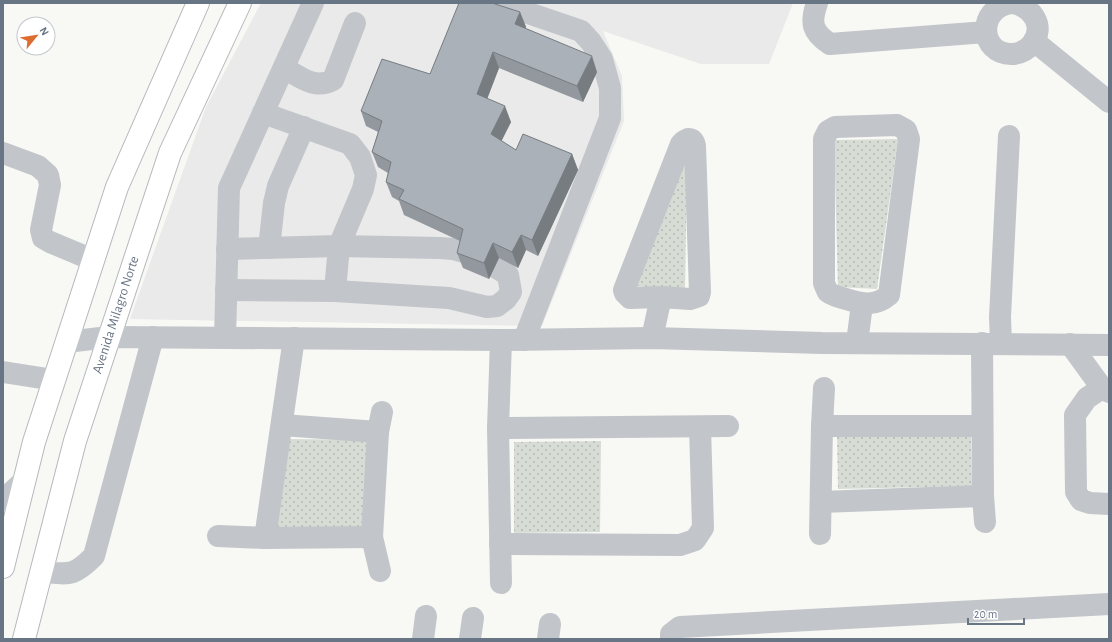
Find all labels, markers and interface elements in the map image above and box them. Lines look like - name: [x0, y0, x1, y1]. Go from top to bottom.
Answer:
- north arrow: [16, 16, 56, 56]
- text: N: [38, 25, 51, 37]
- street label: Avenida Milagro Norte: [90, 254, 142, 376]
- scale bar: [968, 600, 1024, 626]
- text: 20 m: [974, 608, 997, 620]

